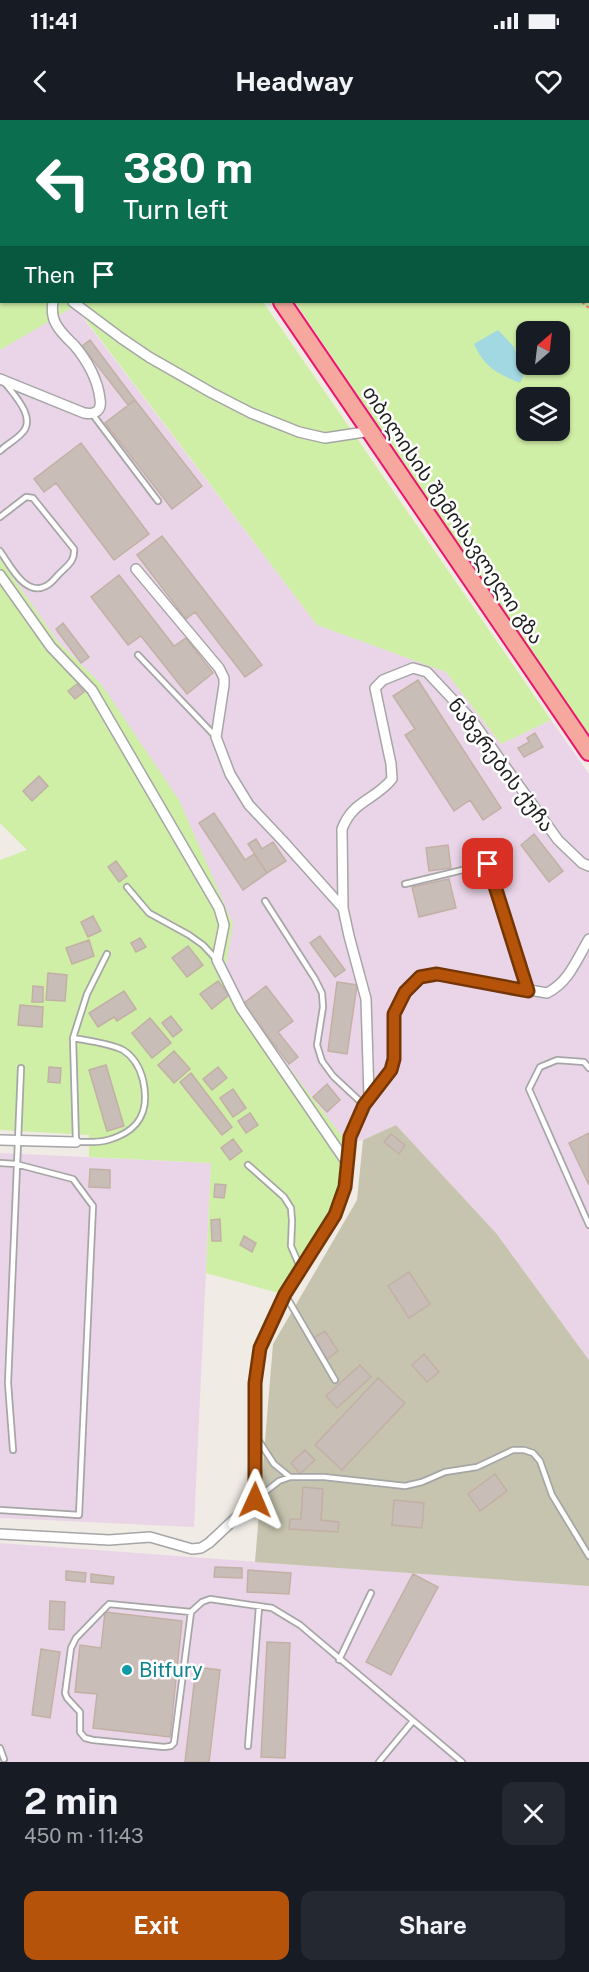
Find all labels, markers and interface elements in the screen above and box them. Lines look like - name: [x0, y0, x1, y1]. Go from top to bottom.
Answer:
- text: 11:41: [30, 8, 79, 34]
- icon: back: [24, 65, 57, 98]
- text: Headway: [235, 65, 354, 97]
- icon: heart: [532, 65, 565, 98]
- text: 380 m: [123, 143, 253, 192]
- icon: left: [24, 144, 102, 222]
- text: Turn left: [123, 193, 229, 225]
- icon: arrive: [87, 258, 120, 291]
- text: Then: [24, 262, 75, 288]
- north arrow: [516, 321, 570, 375]
- map controls: [516, 321, 570, 441]
- street label: თბილისის შემოსავლელი გზა: [357, 381, 549, 649]
- button: layers: [516, 387, 570, 441]
- street label: ნაზვრების ქუჩა: [443, 693, 559, 837]
- pin: [462, 838, 513, 889]
- icon: arrive: [471, 847, 504, 880]
- position arrow: [223, 1468, 287, 1532]
- place label: Bitfury: [139, 1658, 203, 1682]
- marker: Bitfury: [120, 1663, 134, 1677]
- text: 2 min: [24, 1780, 118, 1822]
- button: close: [502, 1782, 565, 1845]
- text: 450 m · 11:43: [24, 1824, 144, 1848]
- button: Exit: [24, 1891, 289, 1960]
- button: Share: [301, 1891, 565, 1960]

